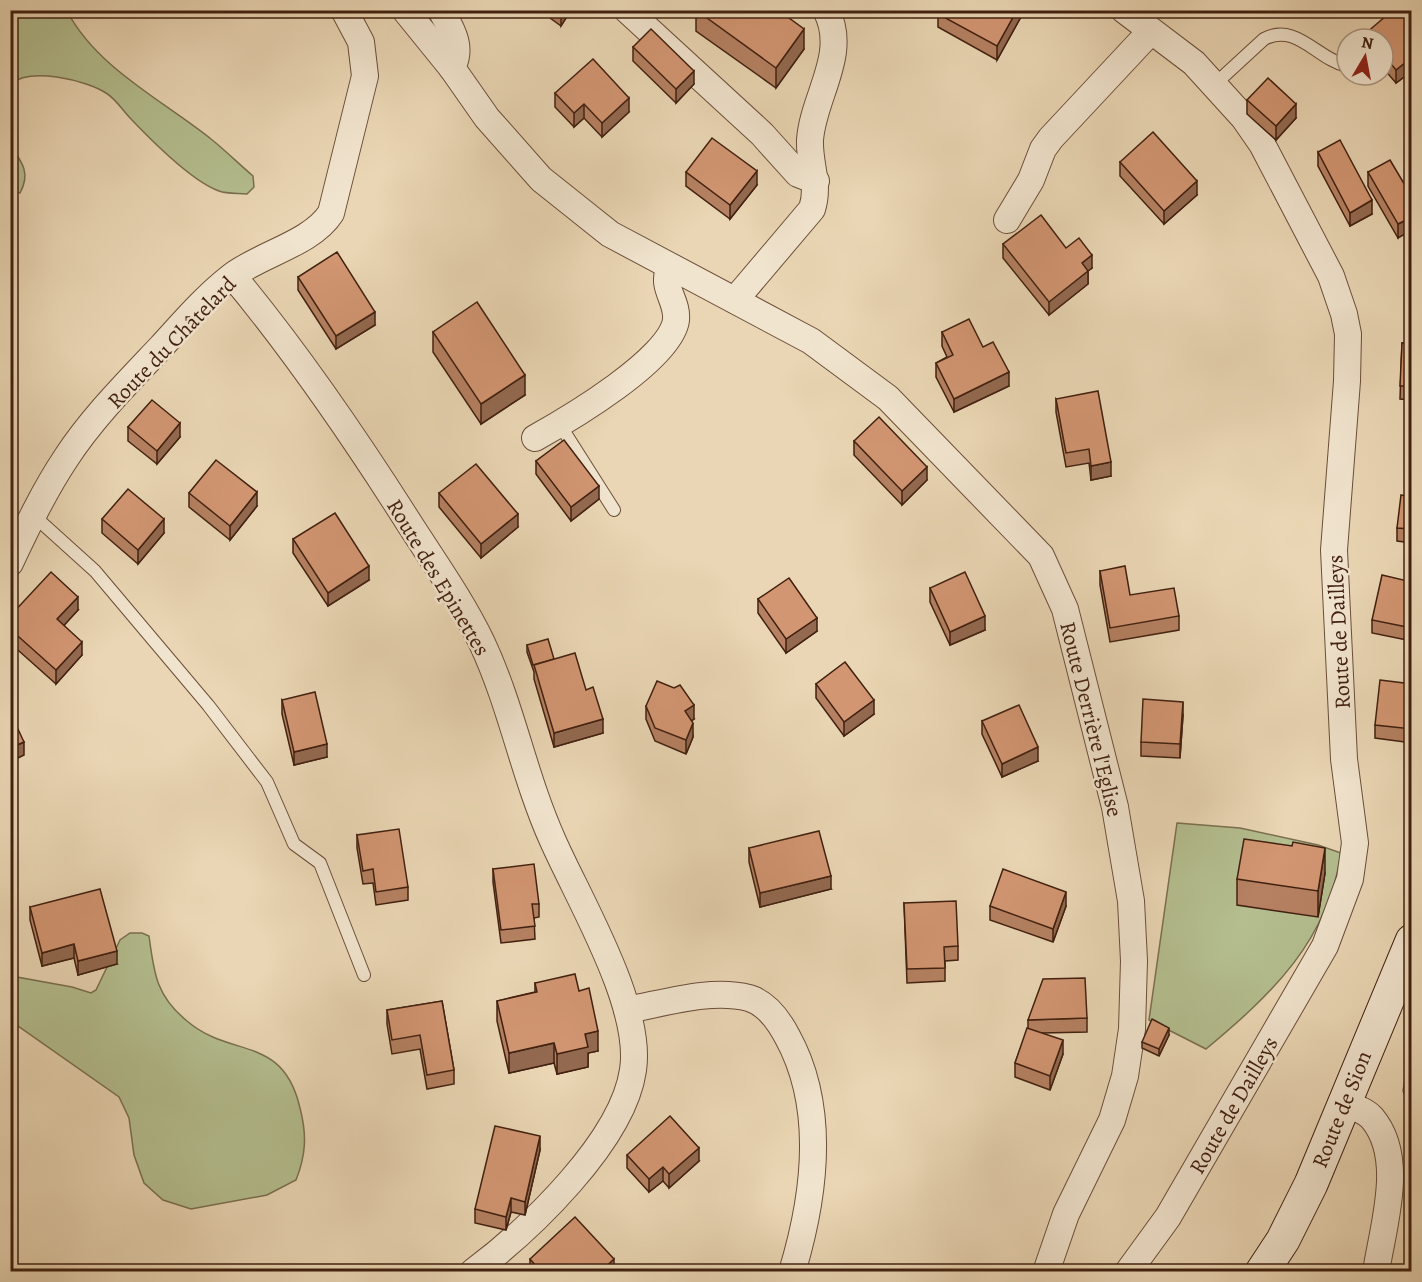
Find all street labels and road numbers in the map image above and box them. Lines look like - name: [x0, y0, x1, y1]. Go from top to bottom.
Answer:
- street label: Route du Châtelard: [101, 270, 243, 416]
- street label: Route des Epinettes: [379, 494, 497, 662]
- street label: Route de Dailleys: [1320, 554, 1358, 710]
- street label: Route Derrière l'Eglise: [1052, 618, 1130, 820]
- street label: Route de Dailleys: [1182, 1031, 1285, 1180]
- street label: Route de Sion: [1305, 1046, 1379, 1172]

